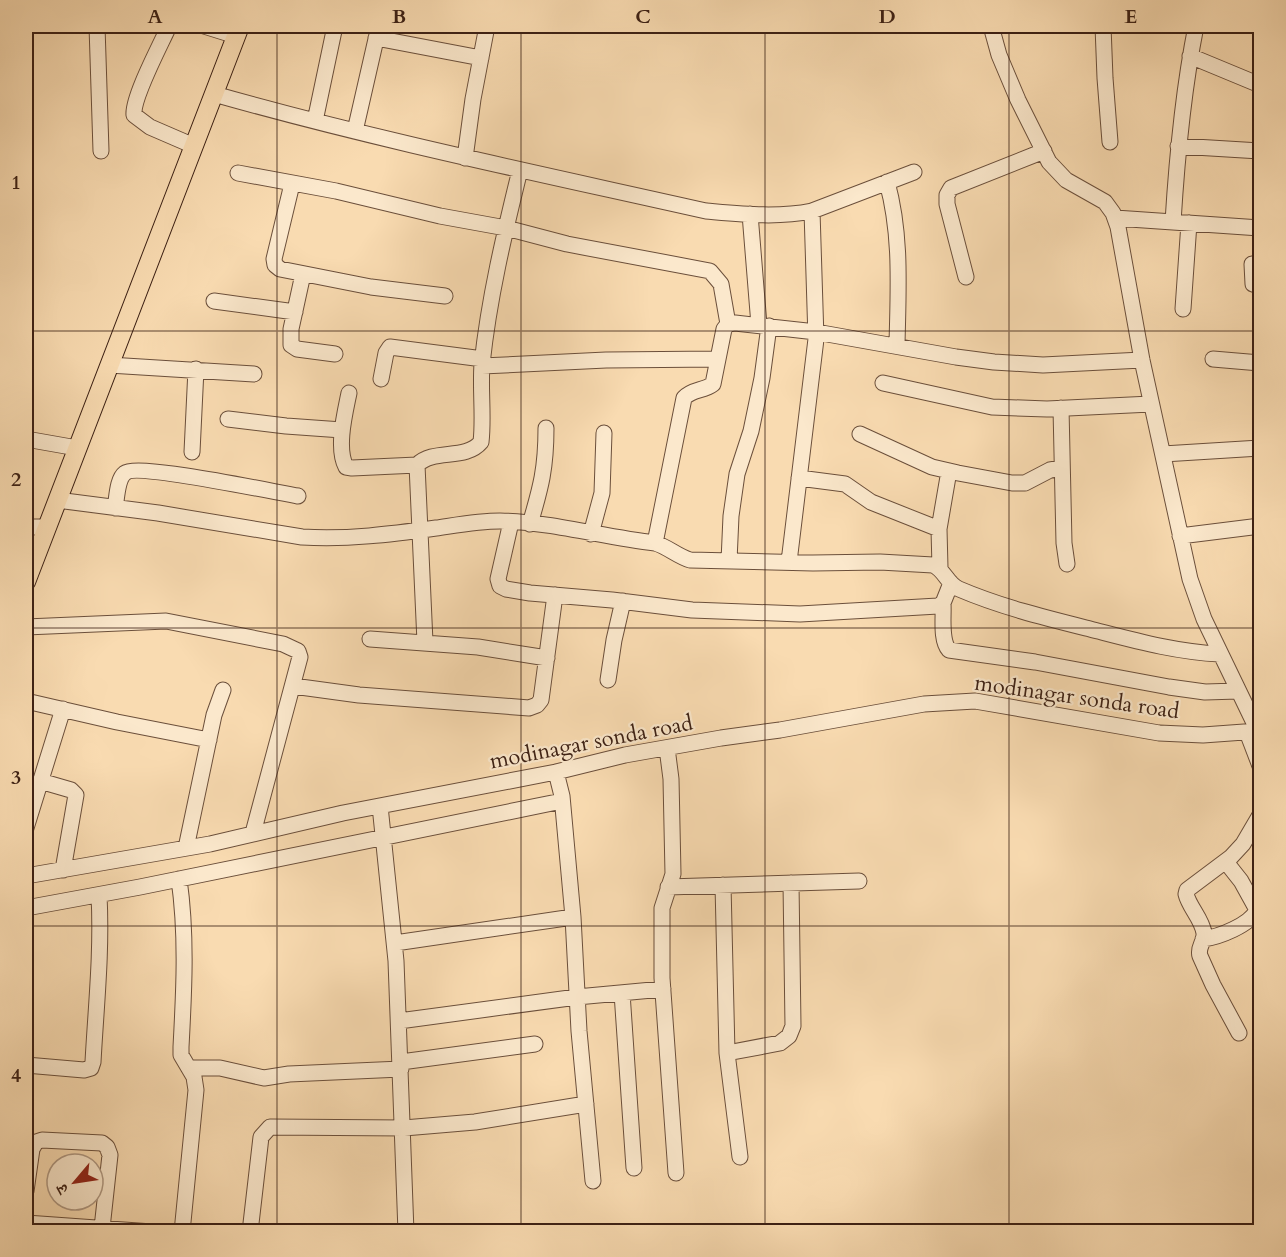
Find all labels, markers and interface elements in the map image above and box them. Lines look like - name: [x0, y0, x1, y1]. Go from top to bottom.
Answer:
- text: A: [147, 3, 163, 30]
- text: B: [392, 3, 406, 30]
- text: C: [635, 3, 651, 30]
- text: D: [878, 3, 896, 30]
- text: E: [1125, 3, 1137, 30]
- text: 1: [11, 169, 21, 196]
- text: 2: [11, 466, 21, 493]
- street label: modinagar sonda road: [973, 668, 1181, 726]
- street label: modinagar sonda road: [487, 708, 696, 776]
- text: 3: [11, 764, 21, 791]
- text: 4: [11, 1062, 21, 1089]
- north arrow: [45, 1152, 105, 1212]
- text: उ: [50, 1178, 75, 1199]

